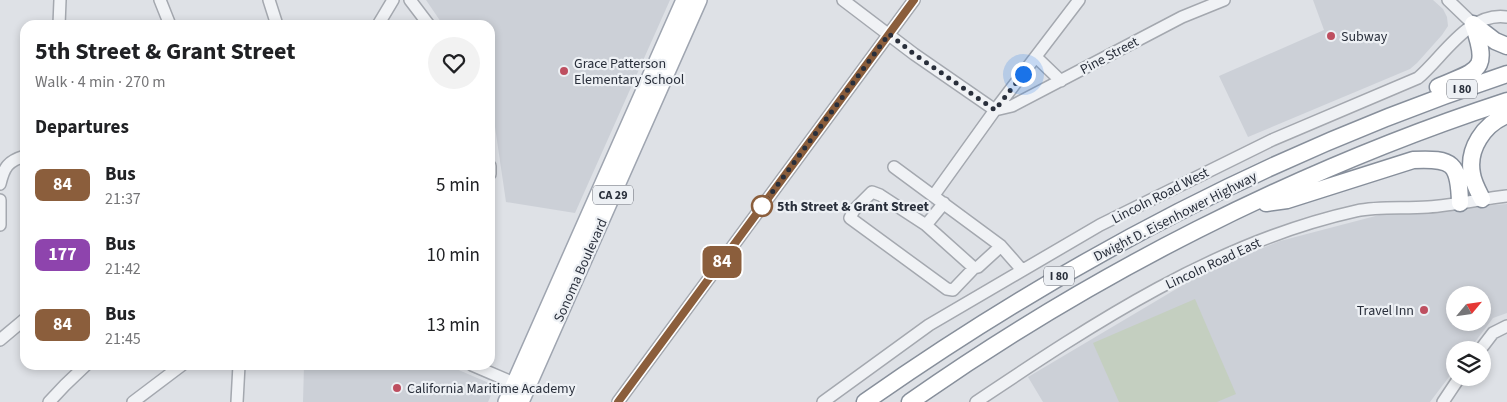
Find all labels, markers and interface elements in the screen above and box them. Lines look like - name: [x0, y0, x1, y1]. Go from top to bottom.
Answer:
- place label: Subway: [1341, 27, 1388, 47]
- marker: Subway: [1325, 30, 1337, 42]
- street label: Pine Street: [1077, 32, 1143, 80]
- text: 5th Street & Grant Street: [35, 34, 296, 69]
- button: heart: [428, 37, 480, 89]
- place label: Grace Patterson Elementary School: [574, 54, 685, 90]
- your location: [1011, 62, 1036, 87]
- marker: Grace Patterson Elementary School: [558, 65, 570, 77]
- text: Walk · 4 min · 270 m: [35, 71, 166, 93]
- road number: I 80: [1447, 80, 1477, 98]
- text: Departures: [35, 114, 129, 141]
- text: Bus: [105, 161, 136, 188]
- street label: Lincoln Road West: [1108, 163, 1213, 229]
- street label: Dwight D. Eisenhower Highway: [1090, 167, 1261, 267]
- text: 84: [53, 172, 72, 197]
- text: 5 min: [436, 172, 480, 199]
- road number: CA 29: [593, 186, 633, 204]
- text: 21:37: [105, 188, 141, 210]
- marker: 5th Street & Grant Street: [751, 195, 773, 217]
- place label: 5th Street & Grant Street: [777, 197, 930, 217]
- street label: Sonoma Boulevard: [549, 215, 613, 325]
- text: Bus: [105, 231, 136, 258]
- street label: Lincoln Road East: [1162, 233, 1265, 295]
- text: 177: [48, 242, 77, 267]
- text: 10 min: [426, 242, 480, 269]
- line badge: 84: [700, 246, 744, 278]
- text: 84: [712, 249, 732, 274]
- text: 21:42: [105, 258, 141, 280]
- road number: I 80: [1044, 266, 1074, 286]
- north arrow: [1446, 286, 1491, 331]
- map controls: [1446, 286, 1491, 386]
- text: Bus: [105, 301, 136, 328]
- place label: Travel Inn: [1357, 301, 1414, 321]
- marker: Travel Inn: [1418, 304, 1430, 316]
- text: 84: [53, 312, 72, 337]
- text: 13 min: [426, 312, 480, 339]
- text: 21:45: [105, 328, 141, 350]
- button: layers: [1446, 341, 1491, 386]
- place label: California Maritime Academy: [407, 379, 576, 399]
- marker: California Maritime Academy: [391, 382, 403, 394]

